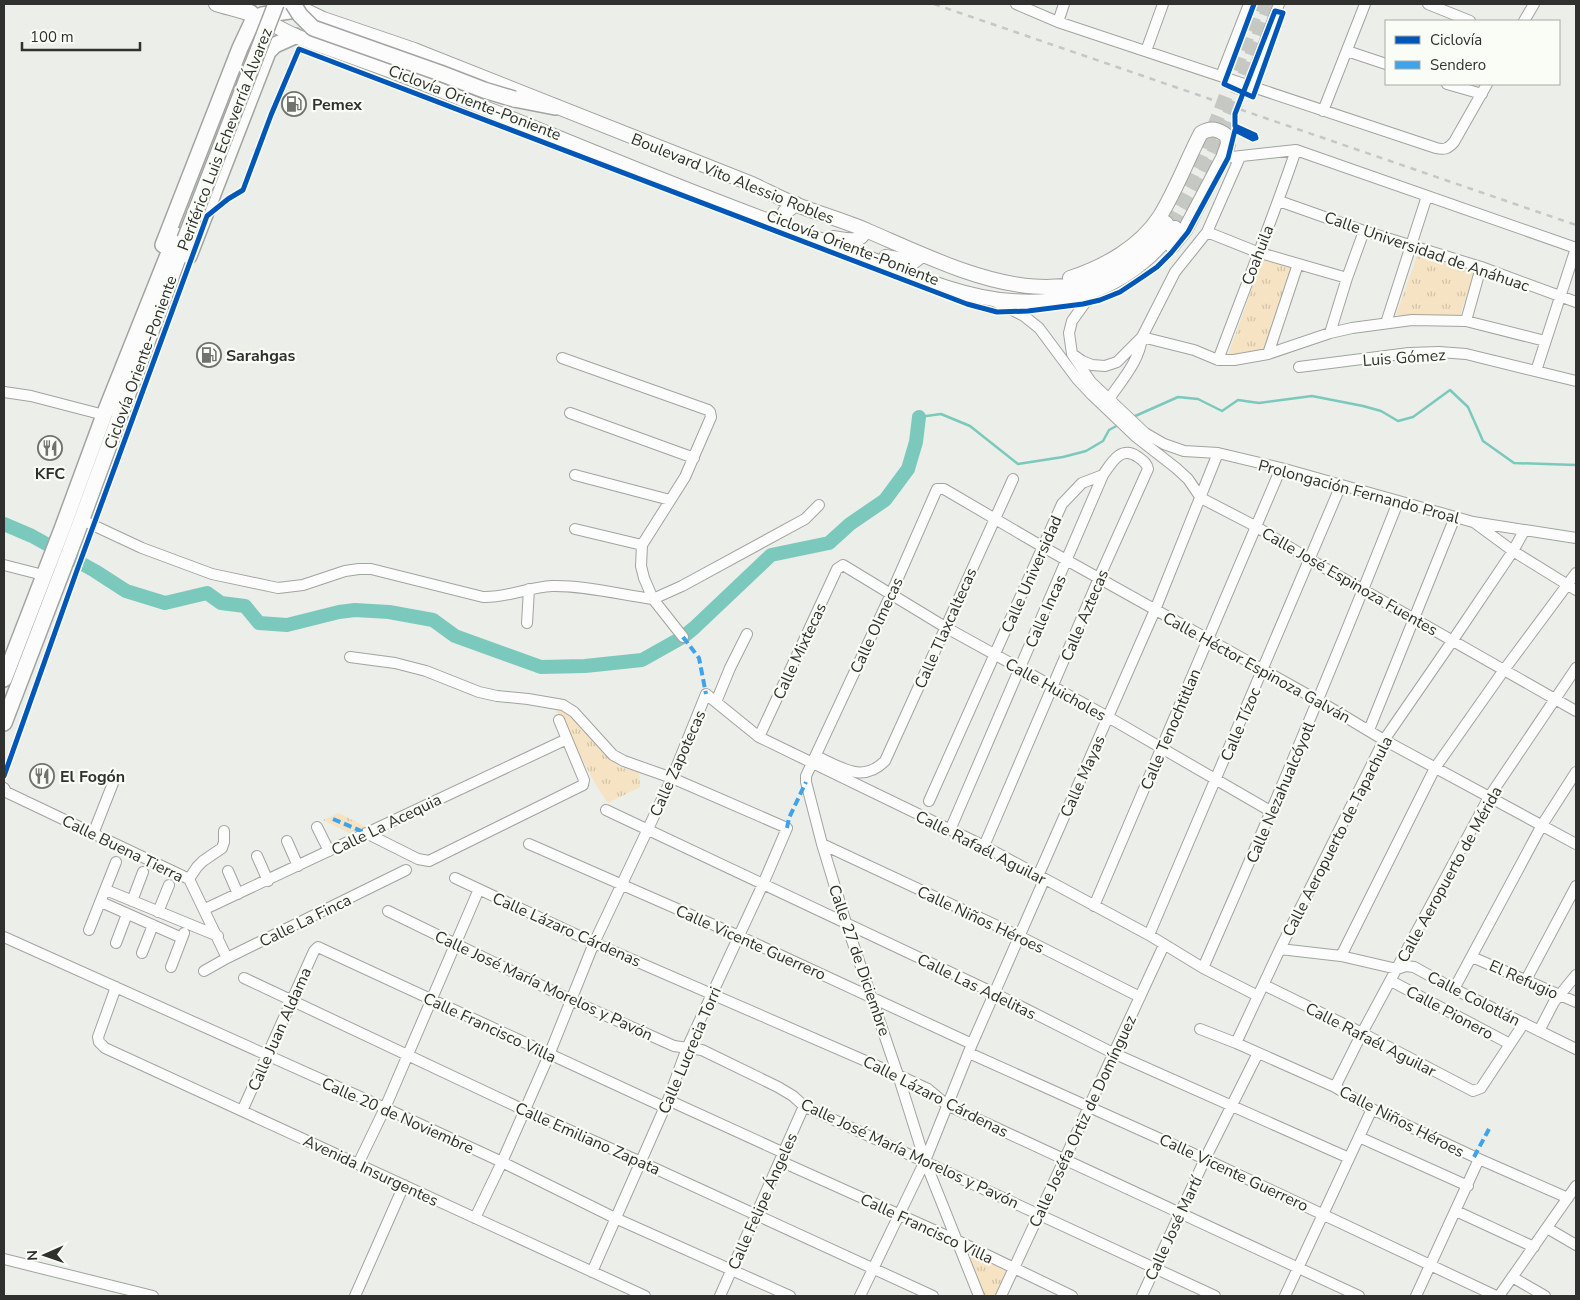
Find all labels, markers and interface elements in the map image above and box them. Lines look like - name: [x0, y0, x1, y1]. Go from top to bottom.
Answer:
- scale bar: [22, 20, 140, 52]
- legend: [1385, 20, 1560, 85]
- street label: Periférico Luis Echeverría Álvarez: [172, 25, 278, 254]
- text: 100 m: [30, 27, 74, 47]
- text: Ciclovía: [1430, 30, 1482, 50]
- text: Sendero: [1430, 55, 1486, 75]
- street label: Ciclovía Oriente-Poniente: [385, 60, 564, 146]
- fuel station icon: Pemex: [281, 91, 307, 117]
- place label: Pemex: [312, 94, 362, 116]
- street label: Boulevard Vito Alessio Robles: [628, 128, 837, 230]
- street label: Ciclovía Oriente-Poniente: [763, 205, 942, 291]
- street label: Calle Universidad de Anáhuac: [1321, 206, 1533, 298]
- street label: Coahuila: [1236, 222, 1279, 289]
- street label: Ciclovía Oriente-Poniente: [99, 272, 183, 452]
- fuel station icon: Sarahgas: [196, 342, 222, 368]
- street label: Luis Gómez: [1362, 344, 1446, 372]
- place label: Sarahgas: [226, 345, 296, 367]
- restaurant icon: KFC: [37, 435, 63, 461]
- street label: Prolongación Fernando Proal: [1256, 454, 1462, 530]
- place label: KFC: [35, 463, 65, 485]
- street label: Calle Universidad: [996, 512, 1068, 637]
- street label: Calle José Espinoza Fuentes: [1257, 522, 1442, 641]
- street label: Calle Tlaxcaltecas: [909, 565, 982, 692]
- street label: Calle Aztecas: [1056, 566, 1114, 665]
- street label: Calle Incas: [1020, 571, 1072, 651]
- street label: Calle Olmecas: [845, 574, 909, 677]
- street label: Calle Mixtecas: [768, 599, 832, 703]
- street label: Calle Héctor Espinoza Galván: [1159, 607, 1354, 729]
- street label: Calle Huicholes: [1001, 653, 1110, 727]
- street label: Calle Tenochtitlan: [1135, 665, 1206, 793]
- street label: Calle Tízoc: [1216, 684, 1266, 765]
- street label: Calle Zapotecas: [645, 707, 711, 820]
- street label: Calle Nezahualcóyotl: [1241, 718, 1321, 866]
- street label: Calle Mayas: [1055, 732, 1111, 821]
- street label: Calle Aeropuerto de Tapachula: [1278, 732, 1398, 941]
- restaurant icon: El Fogón: [29, 763, 55, 789]
- place label: El Fogón: [60, 766, 125, 788]
- street label: Calle Aeropuerto de Mérida: [1392, 782, 1508, 967]
- street label: Calle La Acequia: [328, 789, 445, 861]
- street label: Calle Rafaél Aguilar: [911, 805, 1050, 890]
- street label: Calle Buena Tierra: [58, 810, 187, 888]
- street label: Calle Niños Héroes: [913, 881, 1048, 959]
- street label: Calle 27 de Diciembre: [823, 882, 895, 1039]
- street label: Calle Lázaro Cárdenas: [489, 887, 644, 973]
- street label: Calle La Finca: [256, 889, 355, 953]
- street label: Calle Vicente Guerrero: [672, 900, 829, 986]
- street label: Calle José María Morelos y Pavón: [431, 926, 656, 1046]
- street label: Calle Las Adelitas: [913, 949, 1040, 1025]
- street label: El Refugio: [1486, 955, 1562, 1005]
- street label: Calle Juan Aldama: [243, 964, 317, 1095]
- street label: Calle Colotlán: [1423, 966, 1524, 1032]
- street label: Calle Pionero: [1402, 981, 1497, 1045]
- street label: Calle Lucrecia Torri: [653, 983, 727, 1117]
- street label: Calle Francisco Villa: [419, 987, 560, 1068]
- street label: Calle Rafaél Aguilar: [1301, 997, 1440, 1082]
- street label: Calle Joséfa Ortiz de Domínguez: [1024, 1012, 1142, 1231]
- street label: Calle Lázaro Cárdenas: [859, 1051, 1012, 1143]
- street label: Calle 20 de Noviembre: [318, 1072, 477, 1159]
- street label: Calle Niños Héroes: [1335, 1081, 1468, 1163]
- street label: Calle José María Morelos y Pavón: [797, 1094, 1022, 1214]
- street label: Calle Emiliano Zapata: [512, 1097, 664, 1181]
- street label: Calle Felipe Ángeles: [723, 1129, 803, 1273]
- street label: Calle Vicente Guerrero: [1155, 1129, 1312, 1217]
- street label: Avenida Insurgentes: [299, 1130, 442, 1212]
- street label: Calle José Martí: [1140, 1171, 1208, 1284]
- street label: Calle Francisco Villa: [856, 1188, 997, 1269]
- north arrow: [20, 1230, 70, 1280]
- text: N: [23, 1250, 42, 1261]

